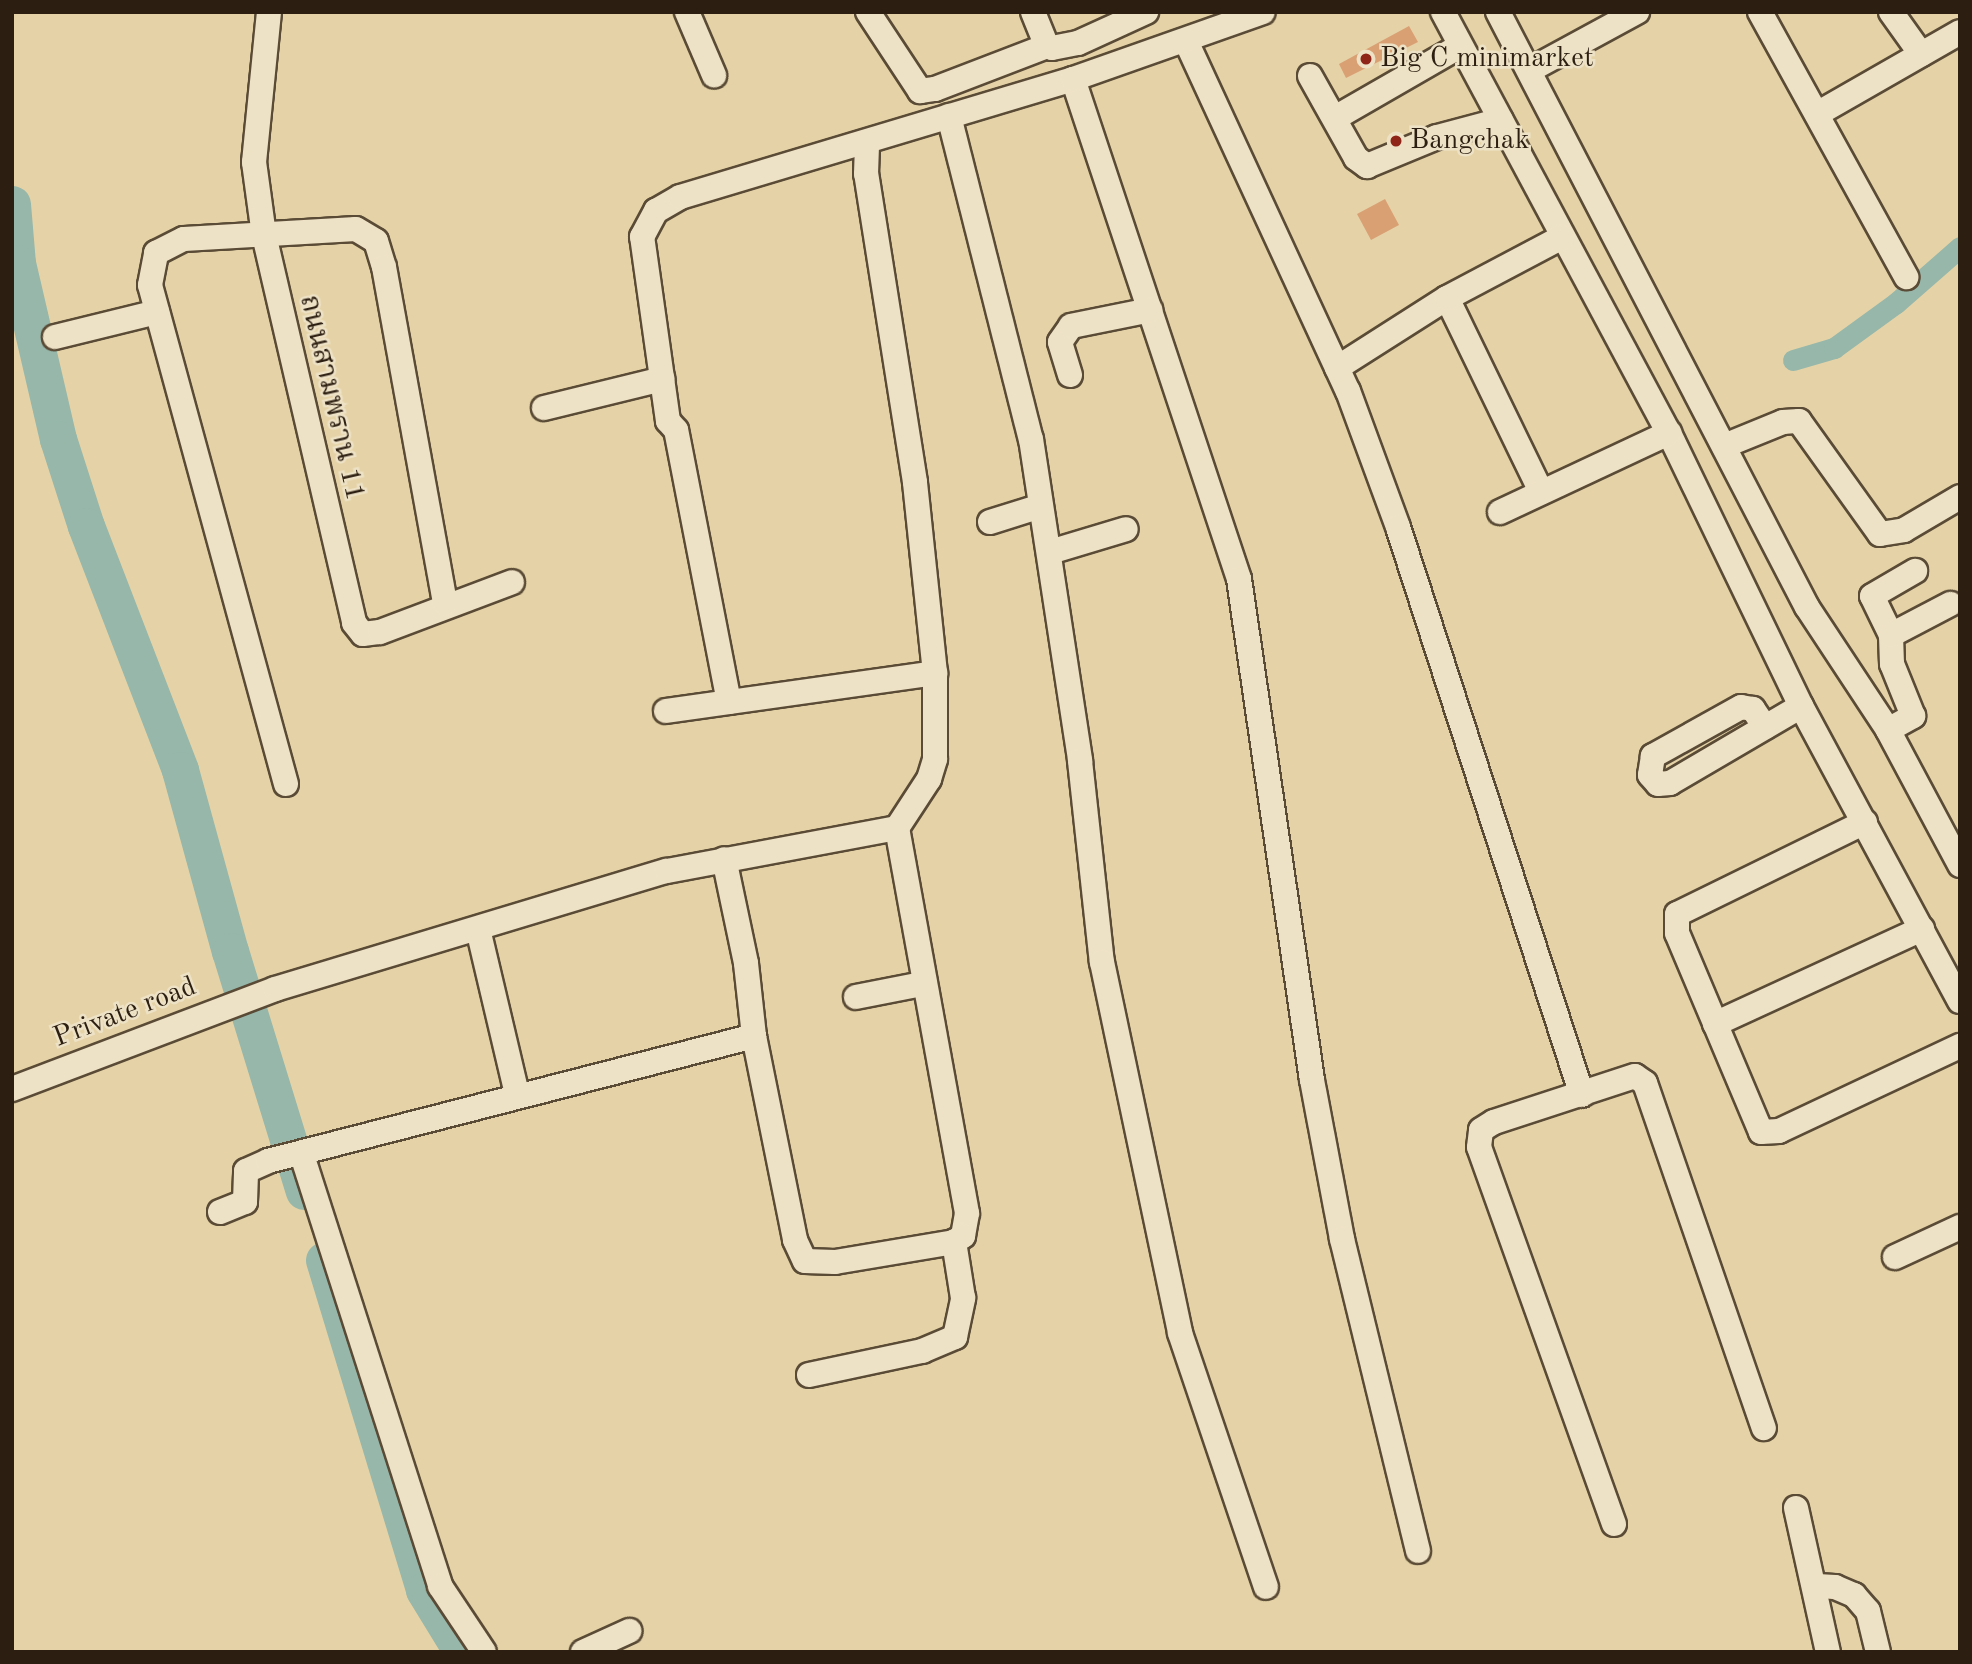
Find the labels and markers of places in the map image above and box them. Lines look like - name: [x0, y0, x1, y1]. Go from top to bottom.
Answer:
- place label: Big C minimarket: [1380, 42, 1594, 76]
- marker: Big C minimarket: [1358, 51, 1374, 67]
- place label: Bangchak: [1410, 124, 1529, 158]
- marker: Bangchak: [1388, 133, 1404, 149]

